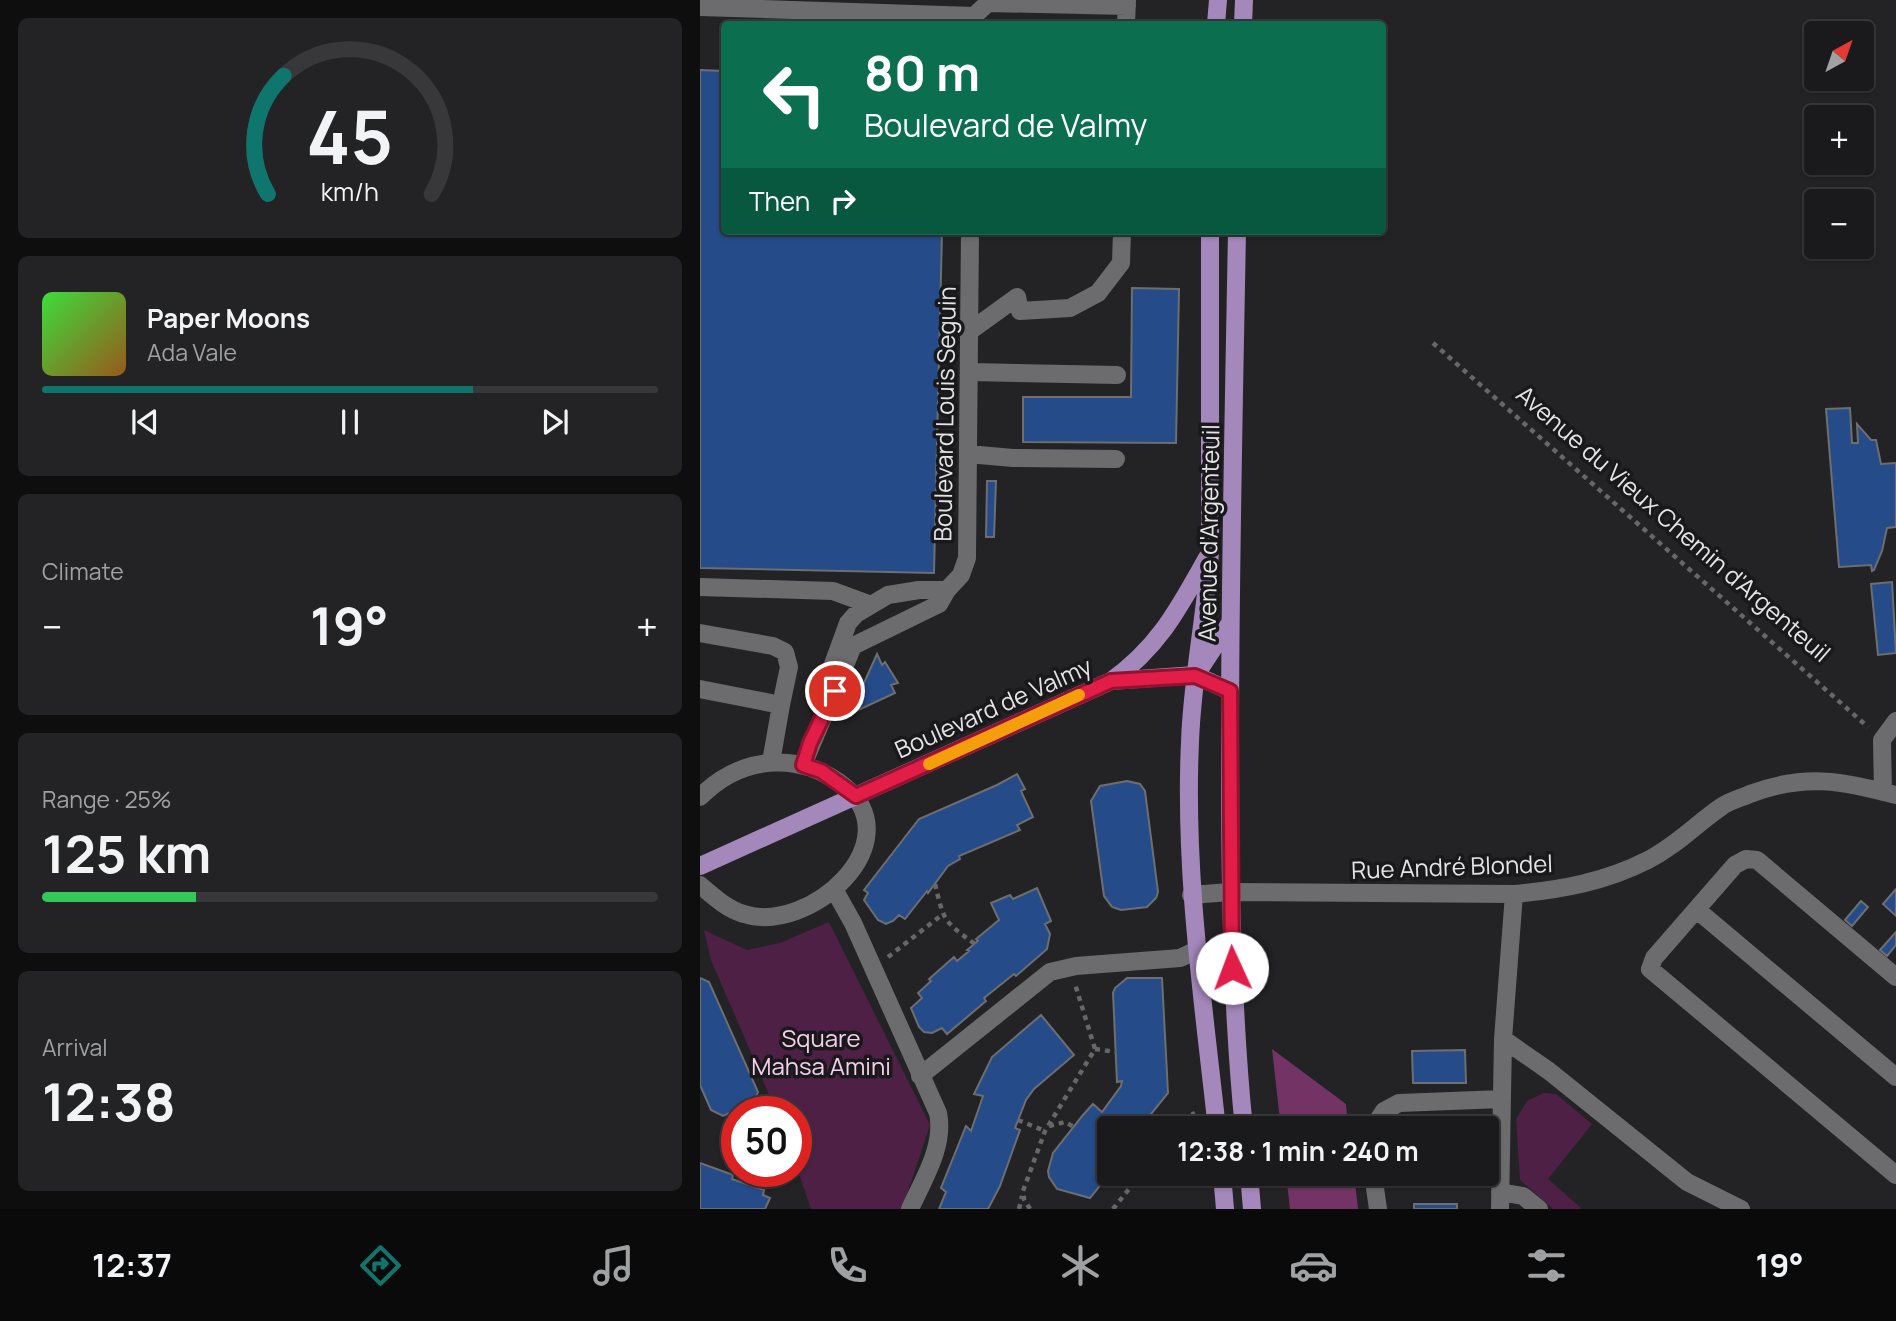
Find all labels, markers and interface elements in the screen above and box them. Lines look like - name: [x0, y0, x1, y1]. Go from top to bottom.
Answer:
- north arrow: [1804, 21, 1874, 91]
- map controls: [1804, 21, 1874, 259]
- text: 80 m: [864, 39, 980, 106]
- icon: left: [749, 49, 840, 140]
- text: 45: [307, 86, 393, 186]
- text: Boulevard de Valmy: [864, 103, 1147, 147]
- button: +: [1804, 105, 1874, 175]
- text: km/h: [321, 174, 379, 209]
- icon: right: [824, 182, 862, 220]
- text: Then: [749, 183, 810, 219]
- button: −: [1804, 189, 1874, 259]
- street label: Boulevard Louis Seguin: [925, 286, 963, 542]
- text: Paper Moons: [147, 300, 310, 336]
- text: Ada Vale: [147, 336, 237, 368]
- street label: Avenue du Vieux Chemin d'Argenteuil: [1510, 377, 1838, 669]
- icon: previous: [126, 403, 164, 441]
- icon: pause: [331, 403, 369, 441]
- icon: next: [536, 403, 574, 441]
- street label: Avenue d'Argenteuil: [1190, 424, 1226, 642]
- text: Climate: [42, 555, 124, 587]
- text: 19°: [310, 590, 389, 661]
- text: −: [42, 600, 63, 652]
- text: +: [636, 600, 658, 652]
- street label: Boulevard de Valmy: [889, 649, 1097, 765]
- pin: [805, 661, 865, 721]
- icon: arrive: [816, 672, 854, 710]
- text: Range · 25%: [42, 783, 172, 815]
- text: 125 km: [42, 818, 211, 889]
- street label: Rue André Blondel: [1351, 846, 1553, 886]
- position arrow: [1195, 931, 1269, 1005]
- park label: Square Mahsa Amini: [751, 1021, 891, 1082]
- text: Arrival: [42, 1031, 108, 1063]
- text: 12:38: [42, 1066, 176, 1137]
- speed limit sign: 50: [721, 1096, 812, 1187]
- text: 12:38 · 1 min · 240 m: [1177, 1133, 1419, 1169]
- icon: directions: [356, 1241, 405, 1290]
- icon: music: [589, 1241, 638, 1290]
- icon: phone: [823, 1241, 872, 1290]
- icon: climate: [1056, 1241, 1105, 1290]
- icon: car: [1289, 1241, 1338, 1290]
- icon: filters: [1522, 1241, 1571, 1290]
- text: 12:37: [92, 1243, 172, 1287]
- text: 19°: [1755, 1243, 1804, 1287]

